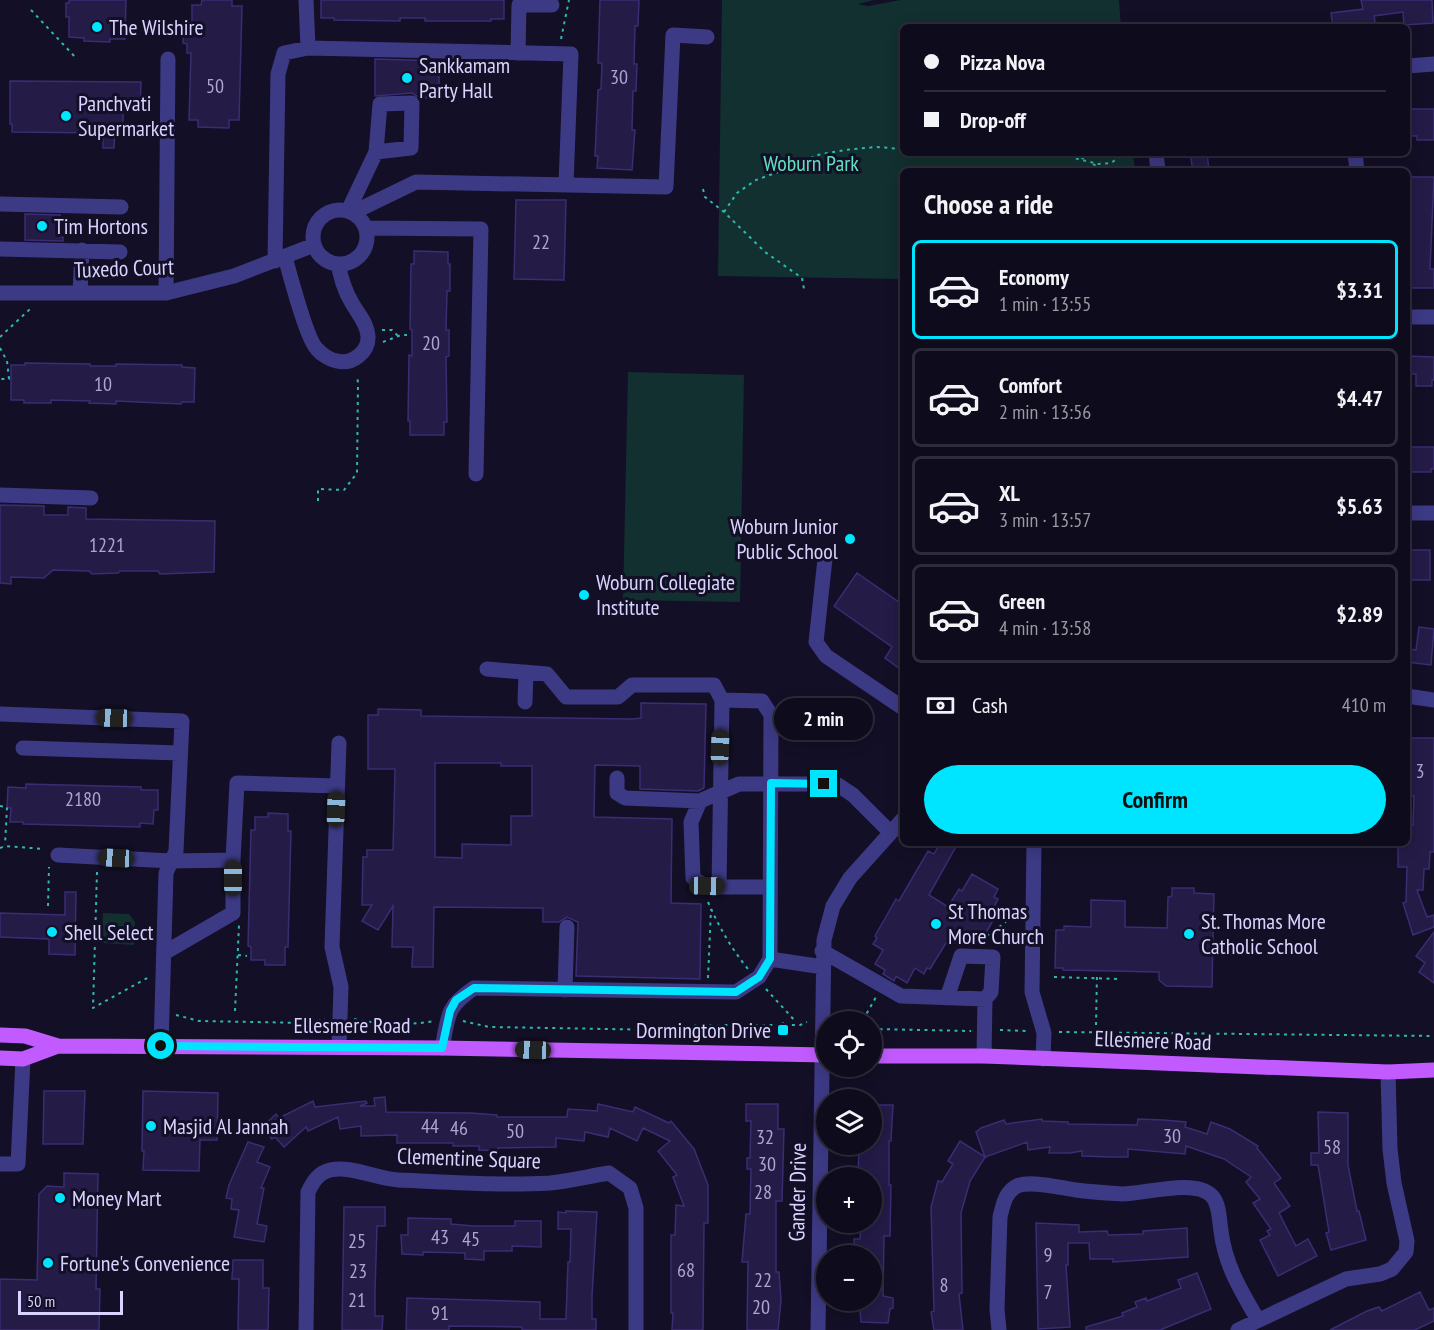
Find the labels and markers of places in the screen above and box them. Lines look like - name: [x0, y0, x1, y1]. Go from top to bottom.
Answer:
- place label: The Wilshire: [109, 13, 204, 41]
- marker: The Wilshire: [90, 20, 104, 34]
- place label: Sankkamam Party Hall: [419, 51, 510, 104]
- marker: Sankkamam Party Hall: [400, 71, 414, 85]
- place label: Panchvati Supermarket: [78, 89, 174, 142]
- marker: Panchvati Supermarket: [59, 109, 73, 123]
- place label: Tim Hortons: [54, 212, 148, 240]
- marker: Tim Hortons: [35, 219, 49, 233]
- place label: Woburn Junior Public School: [730, 512, 839, 565]
- marker: Woburn Junior Public School: [843, 532, 857, 546]
- place label: Woburn Collegiate Institute: [596, 568, 735, 621]
- marker: Woburn Collegiate Institute: [577, 588, 591, 602]
- place label: St Thomas More Church: [948, 897, 1044, 950]
- place label: St. Thomas More Catholic School: [1201, 907, 1326, 960]
- marker: St Thomas More Church: [929, 917, 943, 931]
- place label: Shell Select: [64, 918, 154, 946]
- marker: Shell Select: [45, 925, 59, 939]
- marker: St. Thomas More Catholic School: [1182, 927, 1196, 941]
- place label: Dormington Drive: [636, 1016, 771, 1044]
- marker: Dormington Drive: [776, 1023, 790, 1037]
- place label: Masjid Al Jannah: [163, 1112, 288, 1140]
- marker: Masjid Al Jannah: [144, 1119, 158, 1133]
- place label: Money Mart: [72, 1184, 162, 1212]
- marker: Money Mart: [53, 1191, 67, 1205]
- place label: Fortune's Convenience: [60, 1249, 230, 1277]
- marker: Fortune's Convenience: [41, 1256, 55, 1270]

